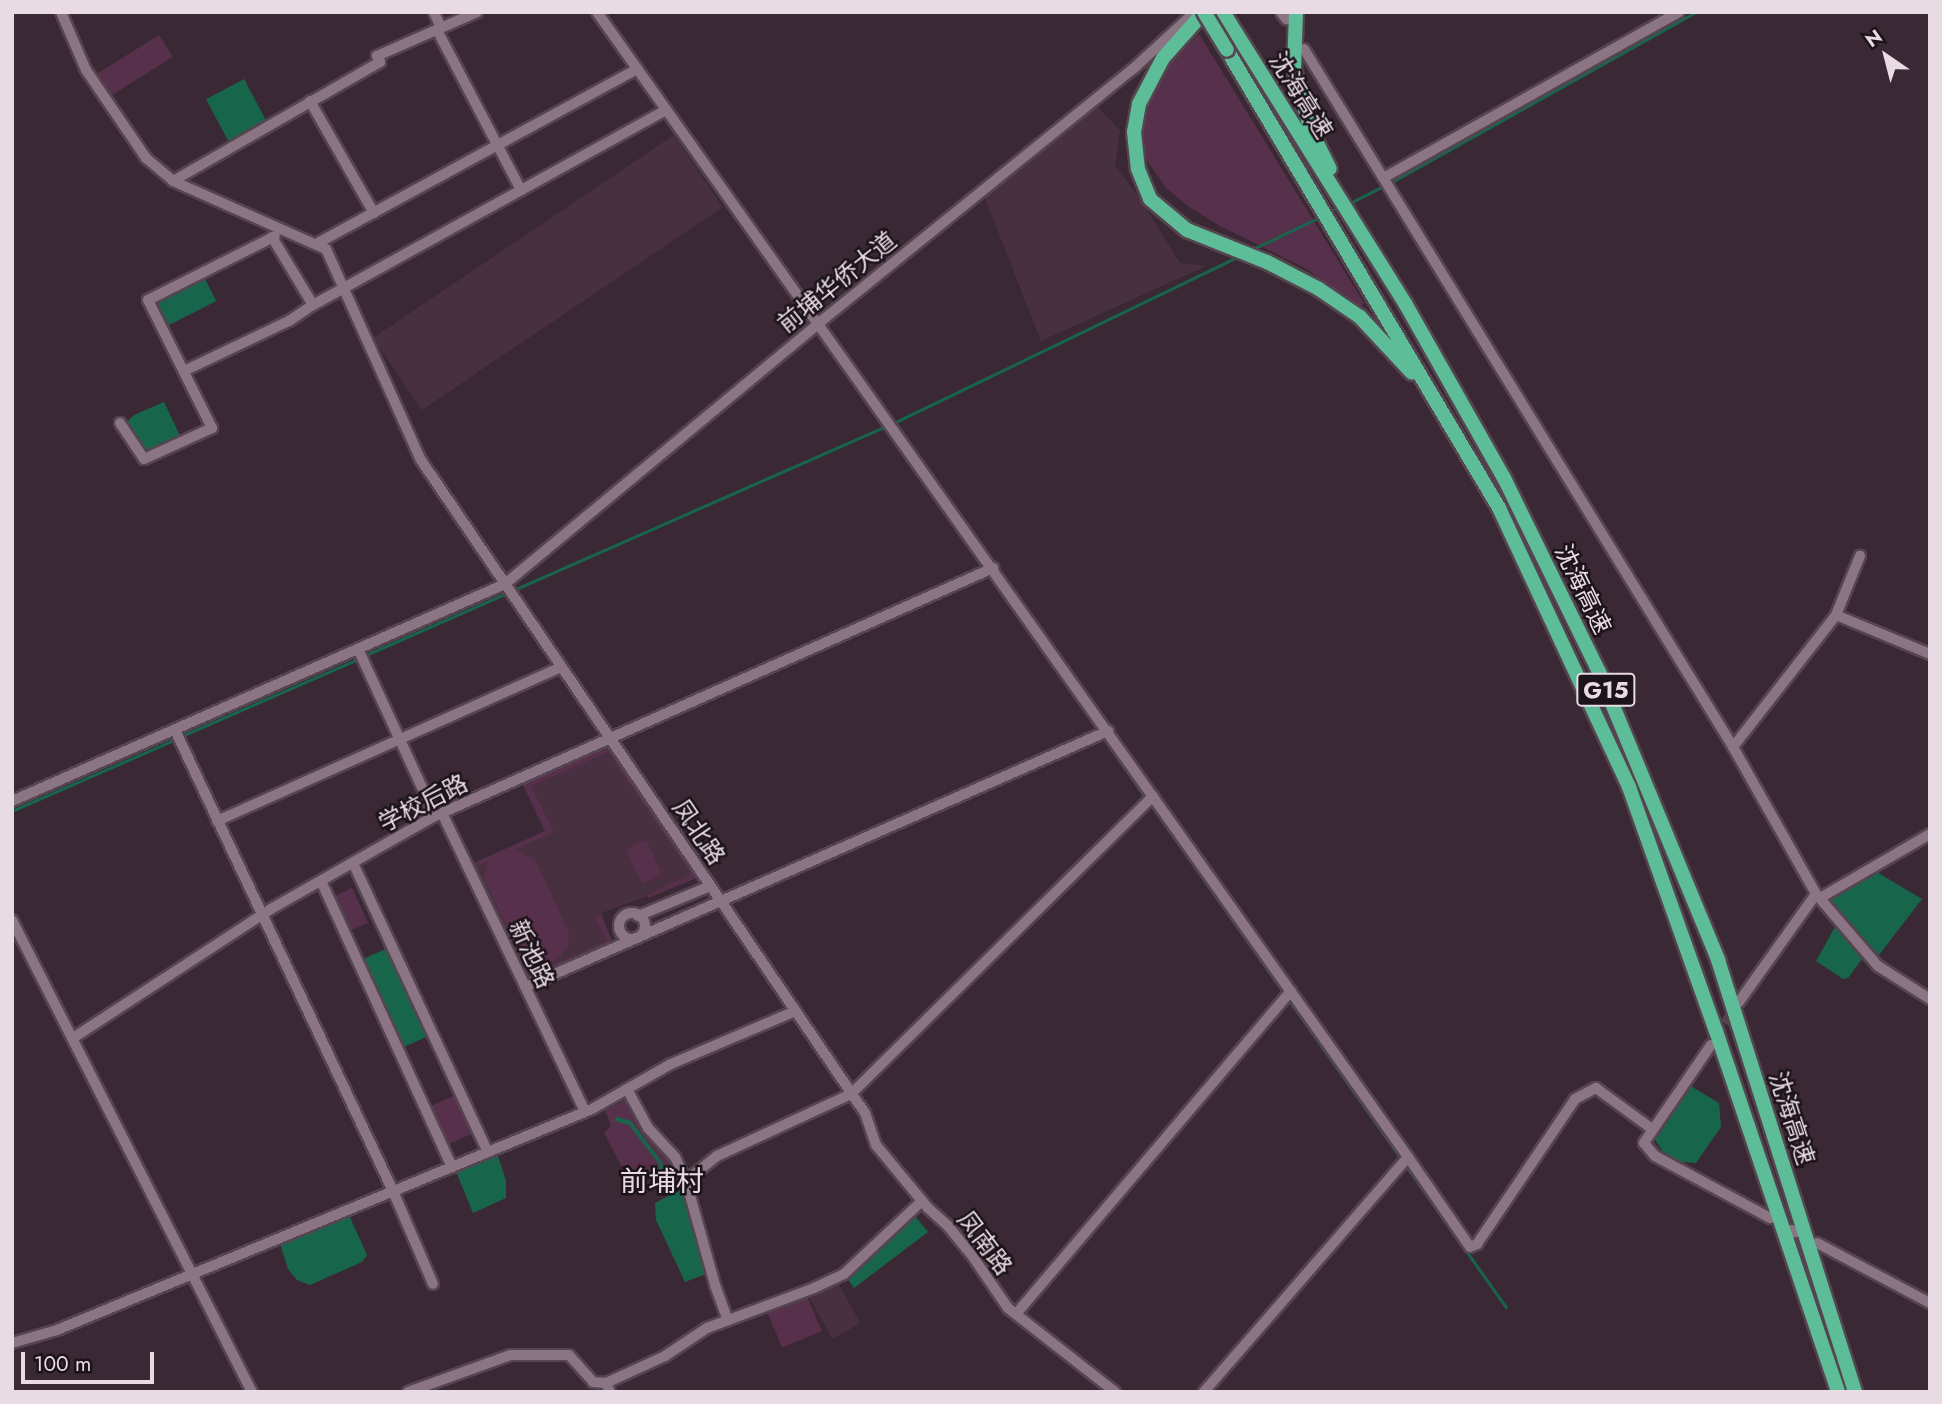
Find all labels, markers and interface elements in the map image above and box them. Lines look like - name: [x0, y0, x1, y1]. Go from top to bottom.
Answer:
- north arrow: [1851, 21, 1921, 91]
- text: N: [1860, 23, 1888, 54]
- street label: 沈海高速: [1263, 47, 1339, 143]
- street label: 前埔华侨大道: [772, 225, 902, 339]
- street label: 沈海高速: [1549, 540, 1617, 638]
- road number: G15: [1576, 670, 1636, 710]
- street label: 学校后路: [374, 768, 472, 838]
- street label: 凤北路: [667, 794, 731, 870]
- street label: 新池路: [504, 915, 560, 993]
- street label: 沈海高速: [1763, 1068, 1821, 1168]
- district label: 前埔村: [620, 1165, 704, 1199]
- street label: 凤南路: [952, 1206, 1018, 1280]
- scale bar: [24, 1338, 158, 1382]
- text: 100 m: [34, 1349, 91, 1379]

